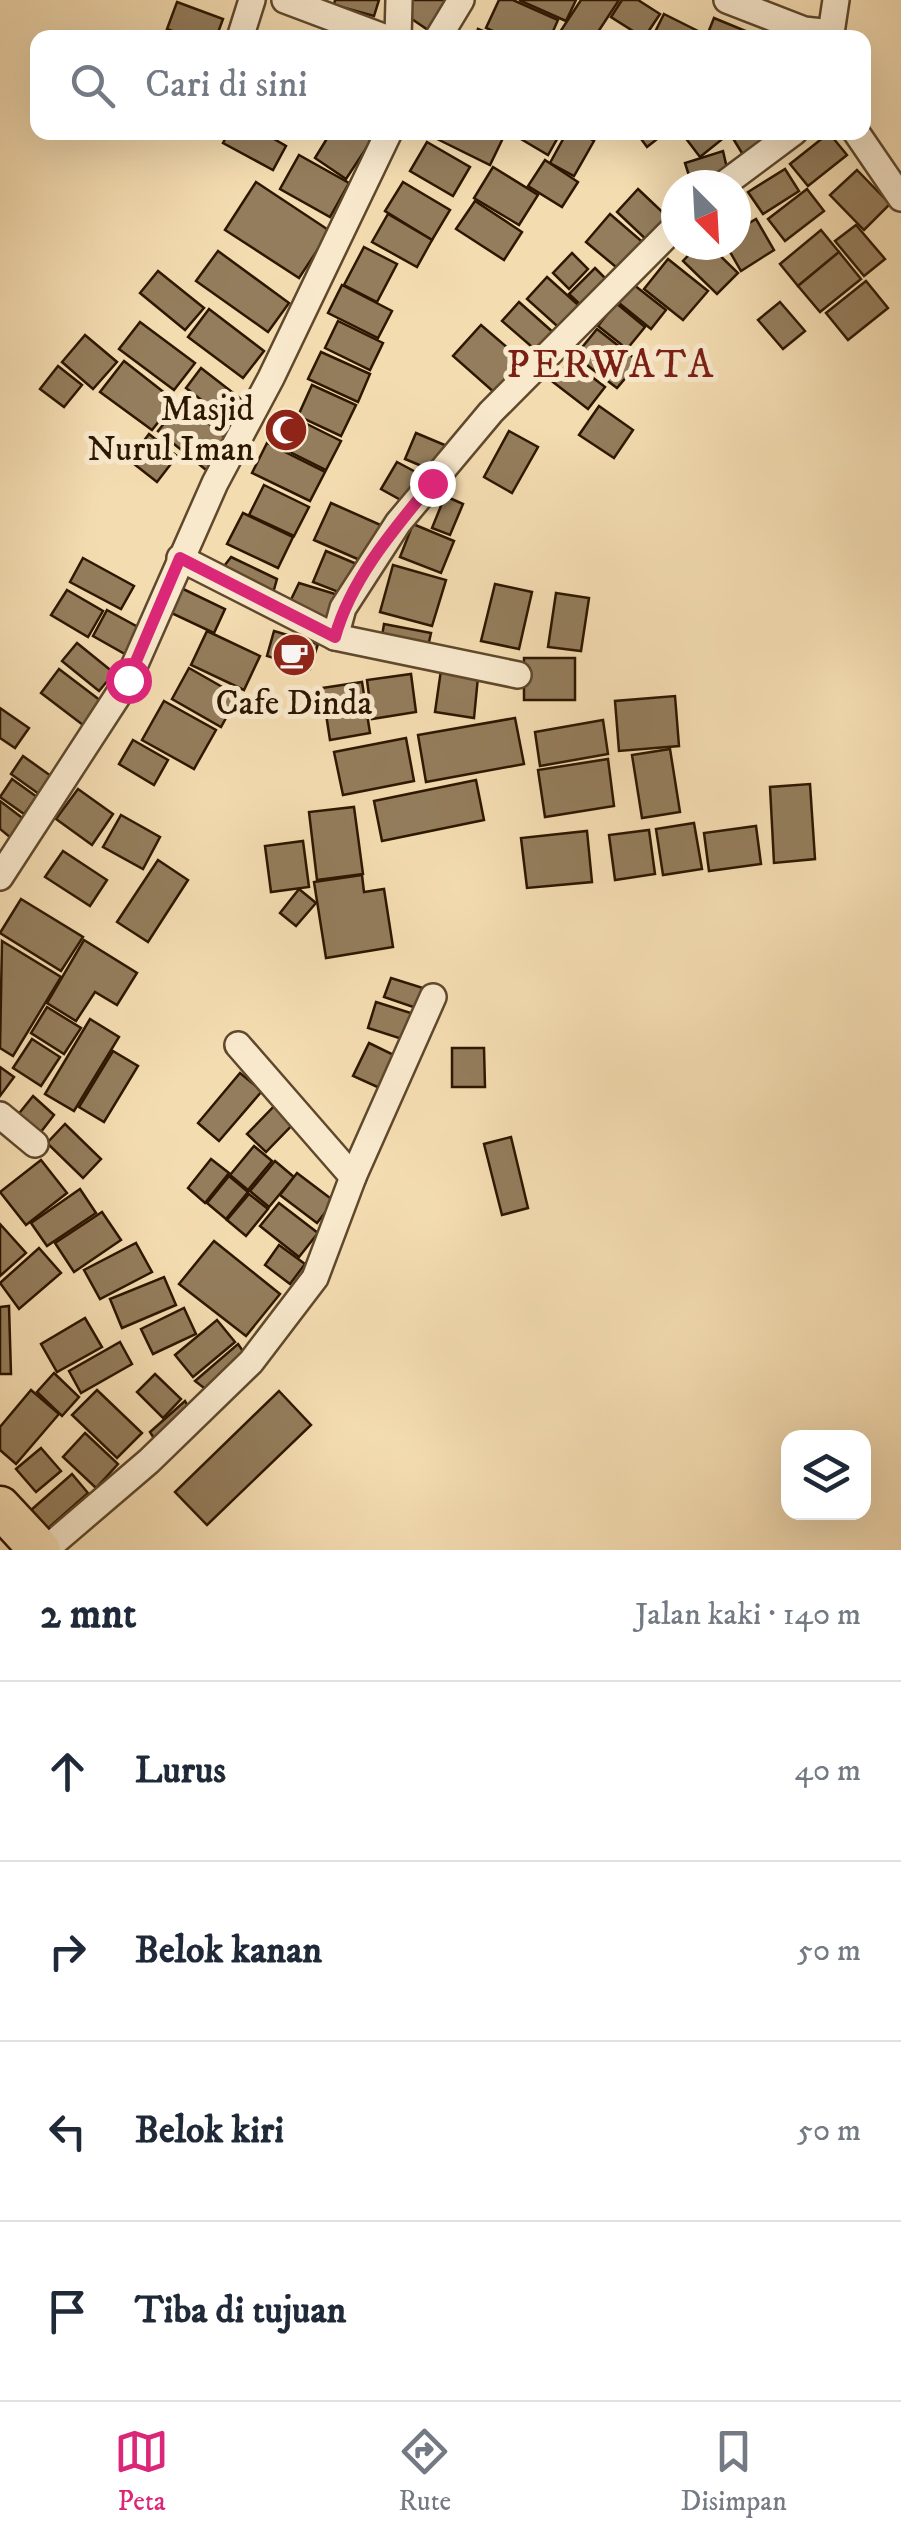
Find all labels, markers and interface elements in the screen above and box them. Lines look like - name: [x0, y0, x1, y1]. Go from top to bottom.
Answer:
- search box: [30, 30, 871, 140]
- icon: search: [65, 58, 120, 113]
- text: Cari di sini: [145, 61, 308, 109]
- north arrow: [661, 170, 751, 260]
- district label: PERWATA: [506, 341, 716, 391]
- place label: Masjid Nurul Iman: [87, 388, 255, 472]
- mosque icon: Masjid Nurul Iman: [263, 407, 309, 453]
- route end: [410, 461, 456, 507]
- cafe icon: Cafe Dinda: [271, 632, 317, 678]
- route start: [106, 658, 152, 704]
- place label: Cafe Dinda: [216, 682, 373, 726]
- map controls: [781, 1430, 871, 1520]
- button: layers: [781, 1430, 871, 1520]
- text: 2 mnt: [40, 1589, 136, 1641]
- text: Jalan kaki · 140 m: [635, 1595, 861, 1635]
- icon: ahead: [40, 1744, 95, 1799]
- text: Lurus: [135, 1747, 226, 1795]
- text: 40 m: [794, 1751, 861, 1791]
- icon: right: [40, 1924, 95, 1979]
- text: Belok kanan: [135, 1927, 322, 1975]
- text: 50 m: [797, 1931, 861, 1971]
- icon: left: [40, 2104, 95, 2159]
- text: Belok kiri: [135, 2107, 284, 2155]
- text: 50 m: [797, 2111, 861, 2151]
- icon: arrive: [40, 2284, 95, 2339]
- text: Tiba di tujuan: [135, 2287, 346, 2335]
- tab: Peta: [114, 2424, 169, 2519]
- tab: Rute: [397, 2424, 452, 2519]
- tab: Disimpan: [681, 2424, 787, 2519]

